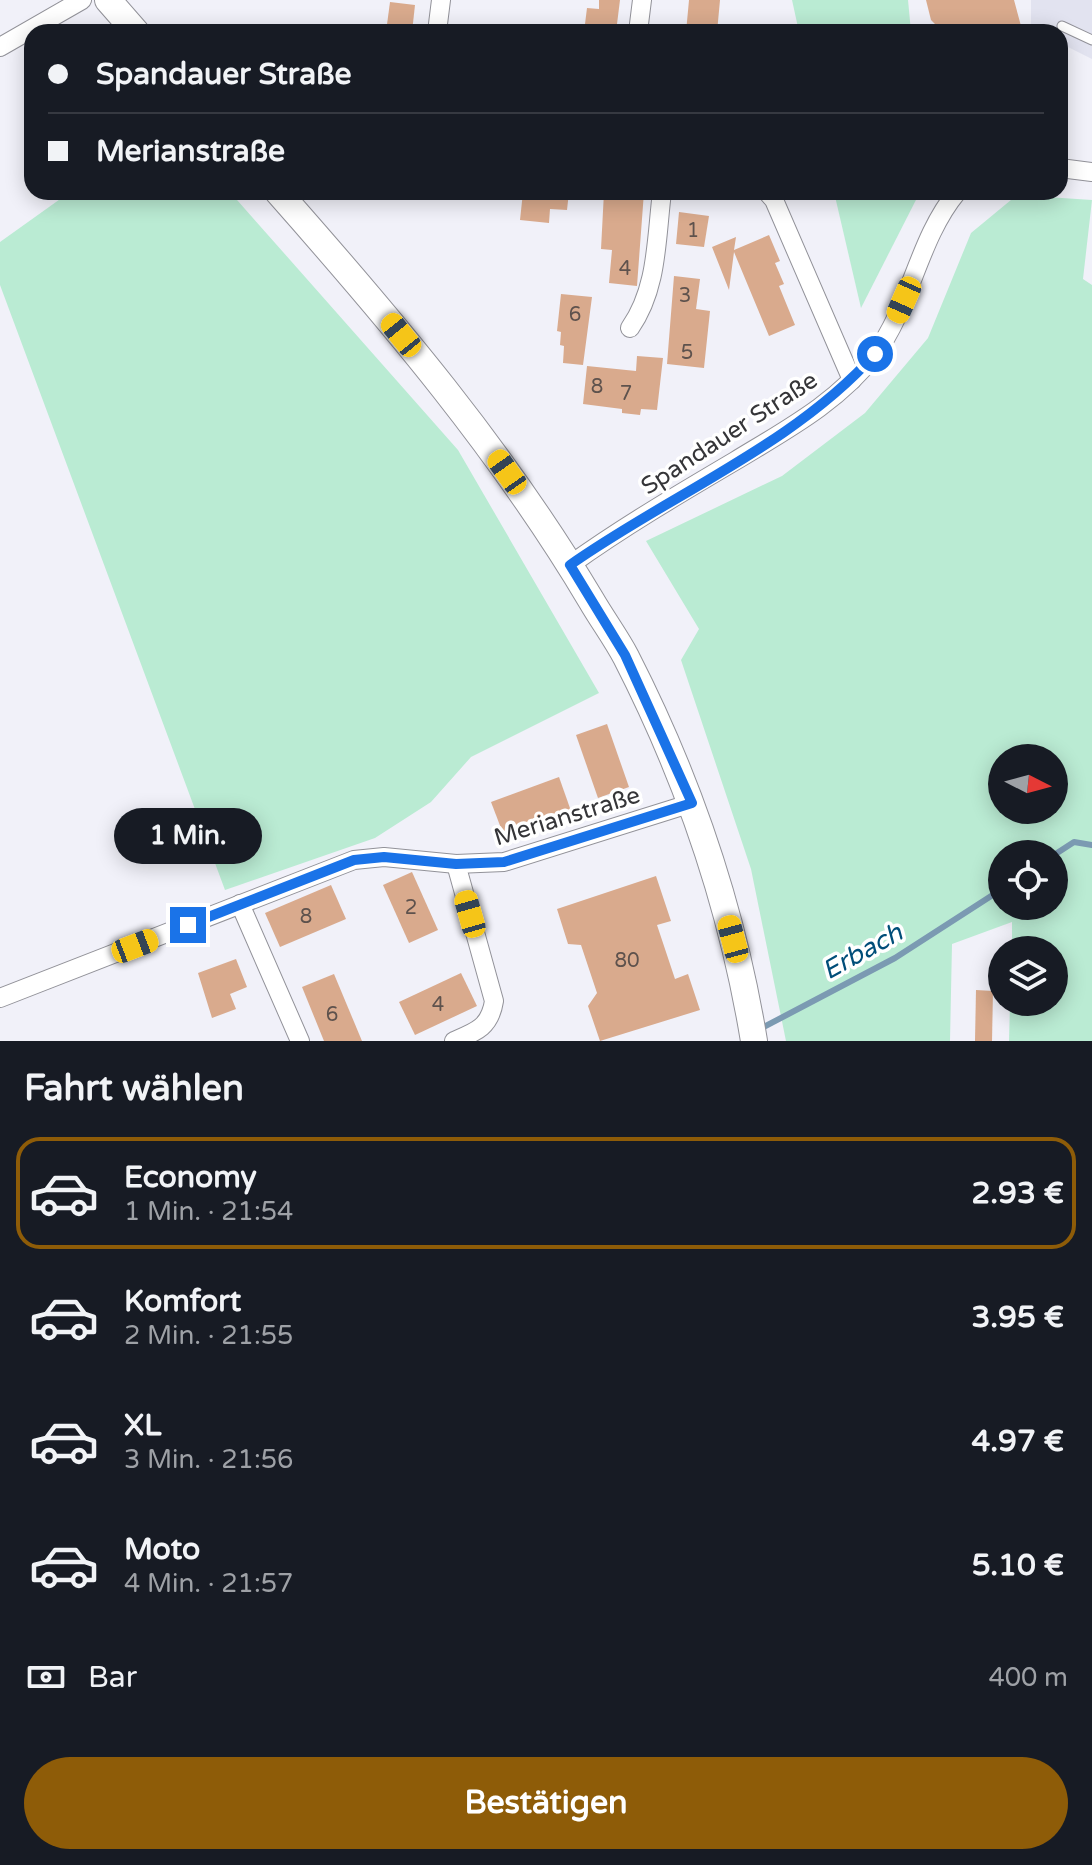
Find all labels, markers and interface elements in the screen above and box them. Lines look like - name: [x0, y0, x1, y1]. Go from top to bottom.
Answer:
- text: Spandauer Straße: [96, 56, 351, 93]
- text: Merianstraße: [96, 133, 285, 170]
- house number: 1: [687, 219, 699, 243]
- house number: 4: [619, 257, 631, 281]
- car: [883, 273, 925, 327]
- house number: 3: [679, 284, 691, 308]
- house number: 6: [569, 303, 581, 327]
- car: [377, 309, 425, 361]
- route start: [857, 336, 893, 372]
- house number: 5: [681, 341, 693, 365]
- street label: Spandauer Straße: [636, 366, 823, 501]
- house number: 8: [591, 375, 603, 399]
- house number: 7: [620, 382, 632, 406]
- car: [483, 445, 531, 499]
- north arrow: [988, 744, 1068, 824]
- map controls: [988, 744, 1068, 1016]
- street label: Merianstraße: [491, 781, 644, 852]
- callout: 1 Min.: [114, 809, 262, 865]
- text: 1 Min.: [149, 820, 227, 851]
- button: locate: [988, 840, 1068, 920]
- car: [452, 888, 488, 940]
- house number: 2: [405, 896, 417, 920]
- house number: 8: [300, 905, 312, 929]
- route end: [170, 907, 206, 943]
- car: [715, 913, 751, 965]
- water label: Erbach: [817, 916, 909, 986]
- car: [108, 926, 162, 966]
- button: layers: [988, 936, 1068, 1016]
- house number: 80: [614, 949, 640, 973]
- house number: 4: [432, 993, 444, 1017]
- house number: 6: [326, 1003, 338, 1027]
- text: Fahrt wählen: [24, 1067, 244, 1110]
- icon: car: [28, 1157, 100, 1229]
- text: Economy: [124, 1159, 257, 1196]
- text: 2.93 €: [971, 1175, 1064, 1212]
- text: 1 Min. · 21:54: [124, 1196, 293, 1227]
- icon: car: [28, 1281, 100, 1353]
- text: Komfort: [124, 1283, 241, 1320]
- text: 3.95 €: [971, 1299, 1064, 1336]
- text: 2 Min. · 21:55: [124, 1320, 293, 1351]
- icon: car: [28, 1405, 100, 1477]
- text: XL: [124, 1407, 161, 1444]
- text: 4.97 €: [971, 1423, 1064, 1460]
- text: 3 Min. · 21:56: [124, 1444, 293, 1475]
- icon: car: [28, 1529, 100, 1601]
- text: Moto: [124, 1531, 200, 1568]
- text: 5.10 €: [972, 1547, 1064, 1584]
- text: 4 Min. · 21:57: [124, 1568, 293, 1599]
- icon: cash: [24, 1655, 68, 1699]
- text: Bar: [88, 1659, 137, 1696]
- text: 400 m: [988, 1662, 1068, 1693]
- button: Bestätigen: [24, 1757, 1068, 1849]

